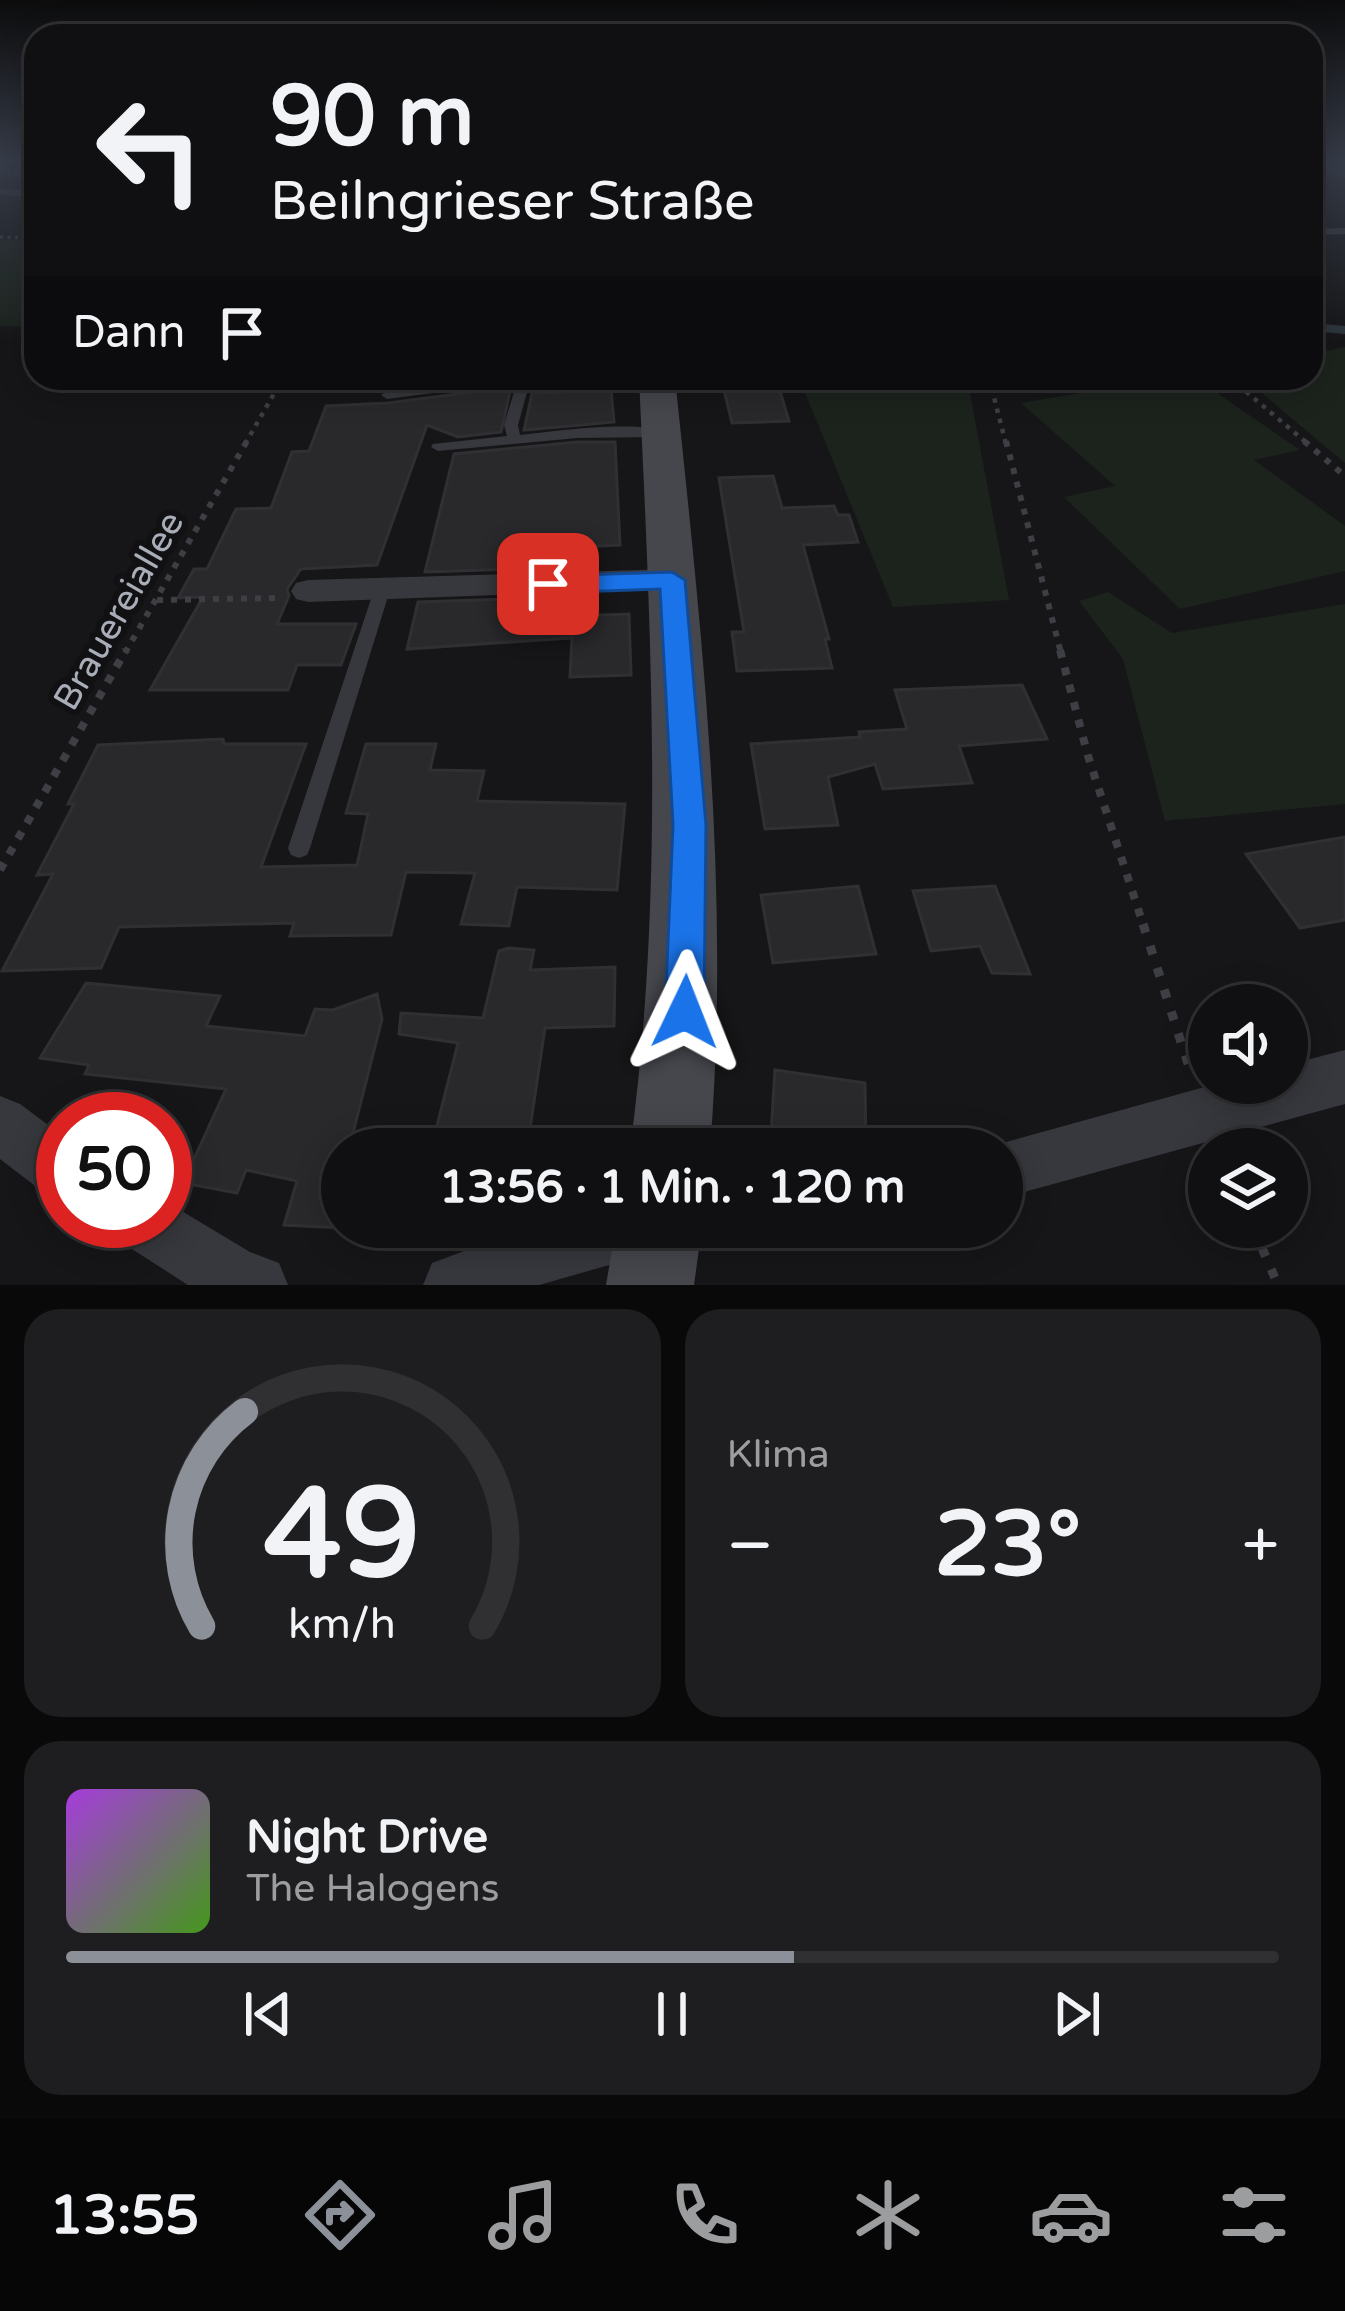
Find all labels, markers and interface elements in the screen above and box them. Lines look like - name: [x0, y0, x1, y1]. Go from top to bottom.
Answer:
- text: 90 m: [270, 67, 474, 168]
- icon: left: [72, 72, 228, 228]
- text: Beilngrieser Straße: [270, 169, 755, 234]
- icon: arrive: [209, 300, 275, 366]
- text: Dann: [72, 306, 185, 360]
- street label: Brauereiallee: [45, 504, 193, 718]
- pin: [497, 533, 599, 635]
- icon: arrive: [515, 551, 581, 617]
- position arrow: [622, 949, 748, 1075]
- map controls: [1188, 984, 1308, 1248]
- button: sound: [1188, 984, 1308, 1104]
- speed limit sign: 50: [36, 1092, 192, 1248]
- button: layers: [1188, 1128, 1308, 1248]
- text: 13:56 · 1 Min. · 120 m: [439, 1161, 905, 1215]
- text: Klima: [727, 1431, 830, 1478]
- text: 49: [264, 1460, 421, 1611]
- text: 23°: [934, 1491, 1081, 1600]
- text: −: [727, 1506, 774, 1586]
- text: +: [1242, 1506, 1279, 1586]
- text: km/h: [288, 1599, 396, 1650]
- text: Night Drive: [246, 1811, 488, 1865]
- text: The Halogens: [246, 1865, 499, 1912]
- icon: previous: [235, 1981, 301, 2047]
- icon: pause: [639, 1981, 705, 2047]
- icon: next: [1044, 1981, 1110, 2047]
- icon: directions: [298, 2173, 382, 2257]
- icon: music: [481, 2173, 565, 2257]
- icon: phone: [663, 2173, 747, 2257]
- icon: climate: [846, 2173, 930, 2257]
- icon: car: [1029, 2173, 1113, 2257]
- icon: filters: [1212, 2173, 1296, 2257]
- text: 13:55: [49, 2183, 199, 2248]

